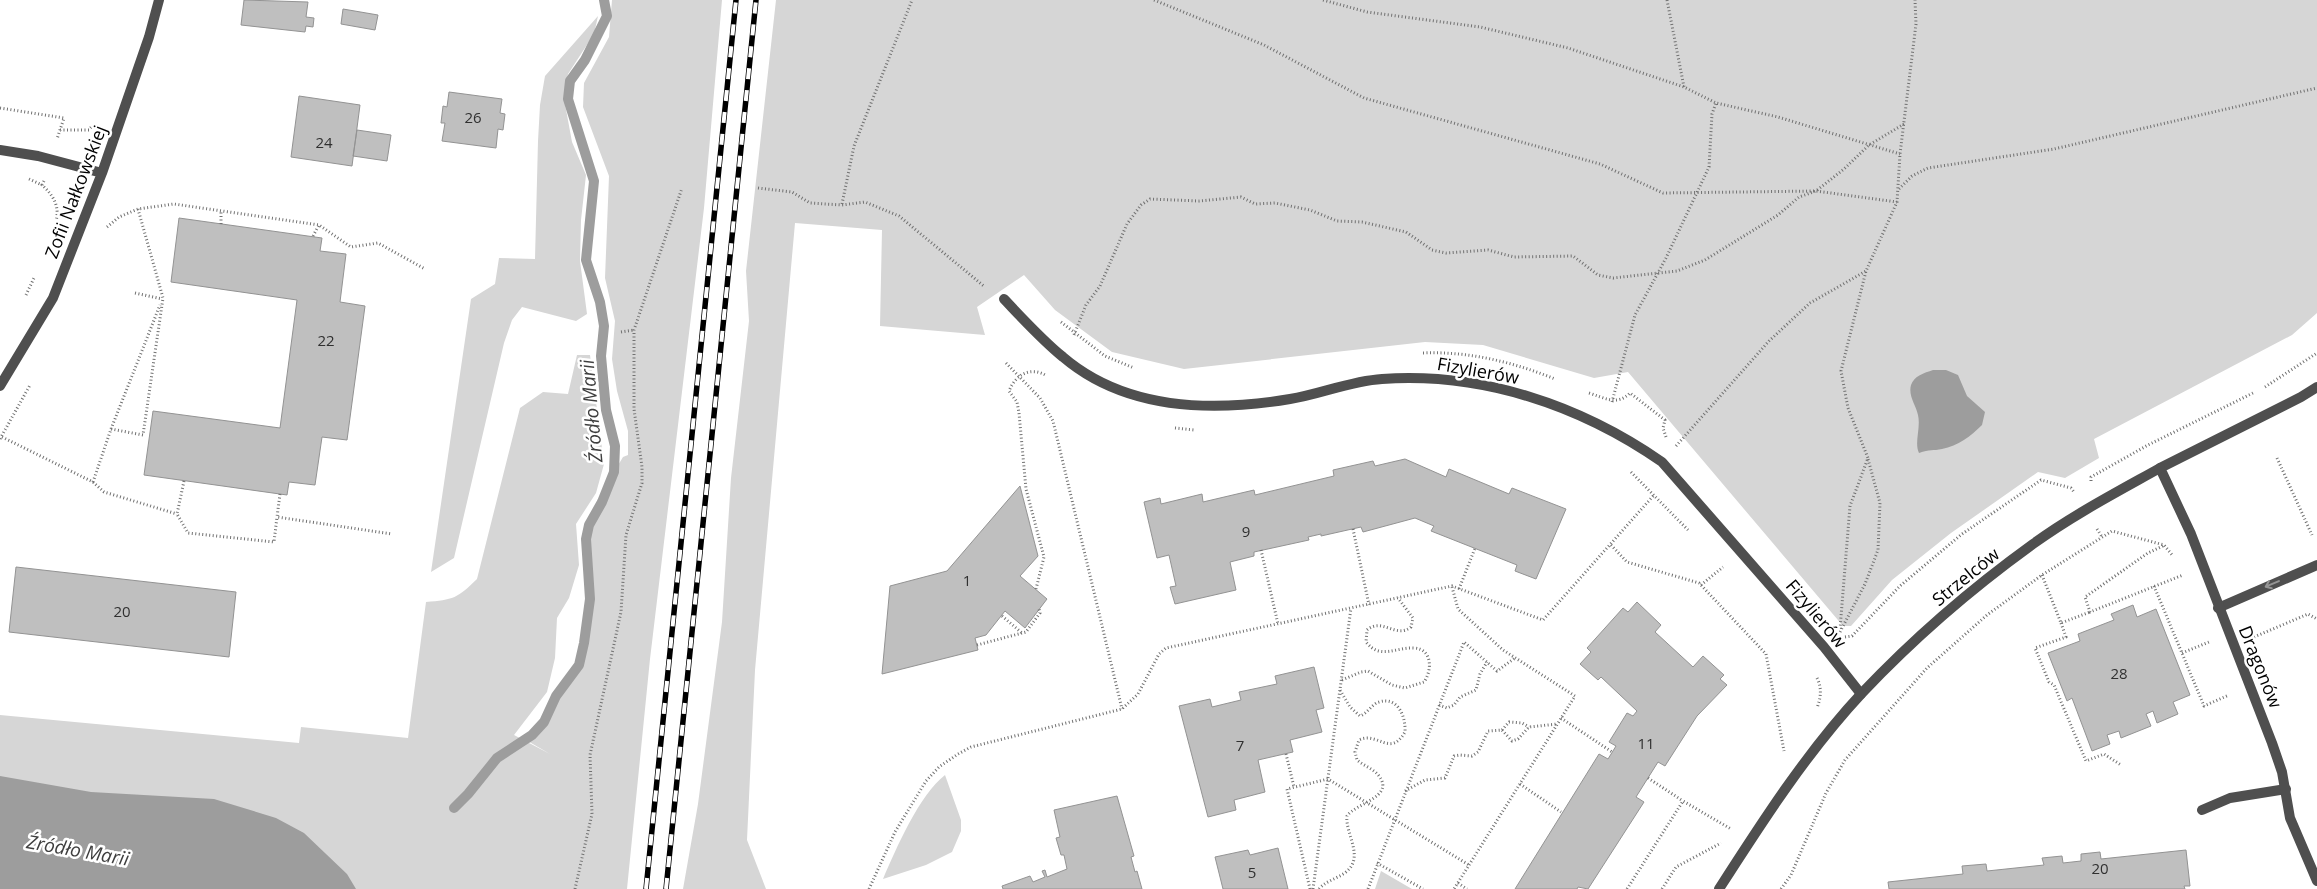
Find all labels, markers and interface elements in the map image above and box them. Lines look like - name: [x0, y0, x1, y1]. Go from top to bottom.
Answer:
- house number: 26: [464, 107, 482, 127]
- street label: Zofii Nałkowskiej: [39, 122, 111, 262]
- house number: 24: [315, 132, 333, 152]
- house number: 22: [317, 330, 335, 350]
- street label: Fizylierów: [1435, 351, 1521, 389]
- water label: Źródło Marii: [573, 357, 609, 465]
- house number: 9: [1242, 521, 1250, 541]
- street label: Strzelców: [1927, 542, 2004, 611]
- house number: 1: [963, 570, 971, 590]
- street label: Fizylierów: [1781, 574, 1853, 653]
- one-way arrow: [2265, 580, 2280, 590]
- house number: 20: [113, 601, 131, 621]
- street label: Dragonów: [2234, 622, 2288, 711]
- house number: 28: [2110, 663, 2128, 683]
- house number: 11: [1637, 733, 1655, 753]
- house number: 7: [1236, 735, 1244, 755]
- water label: Źródło Marii: [24, 828, 132, 872]
- house number: 20: [2091, 858, 2109, 878]
- house number: 5: [1248, 862, 1256, 882]

